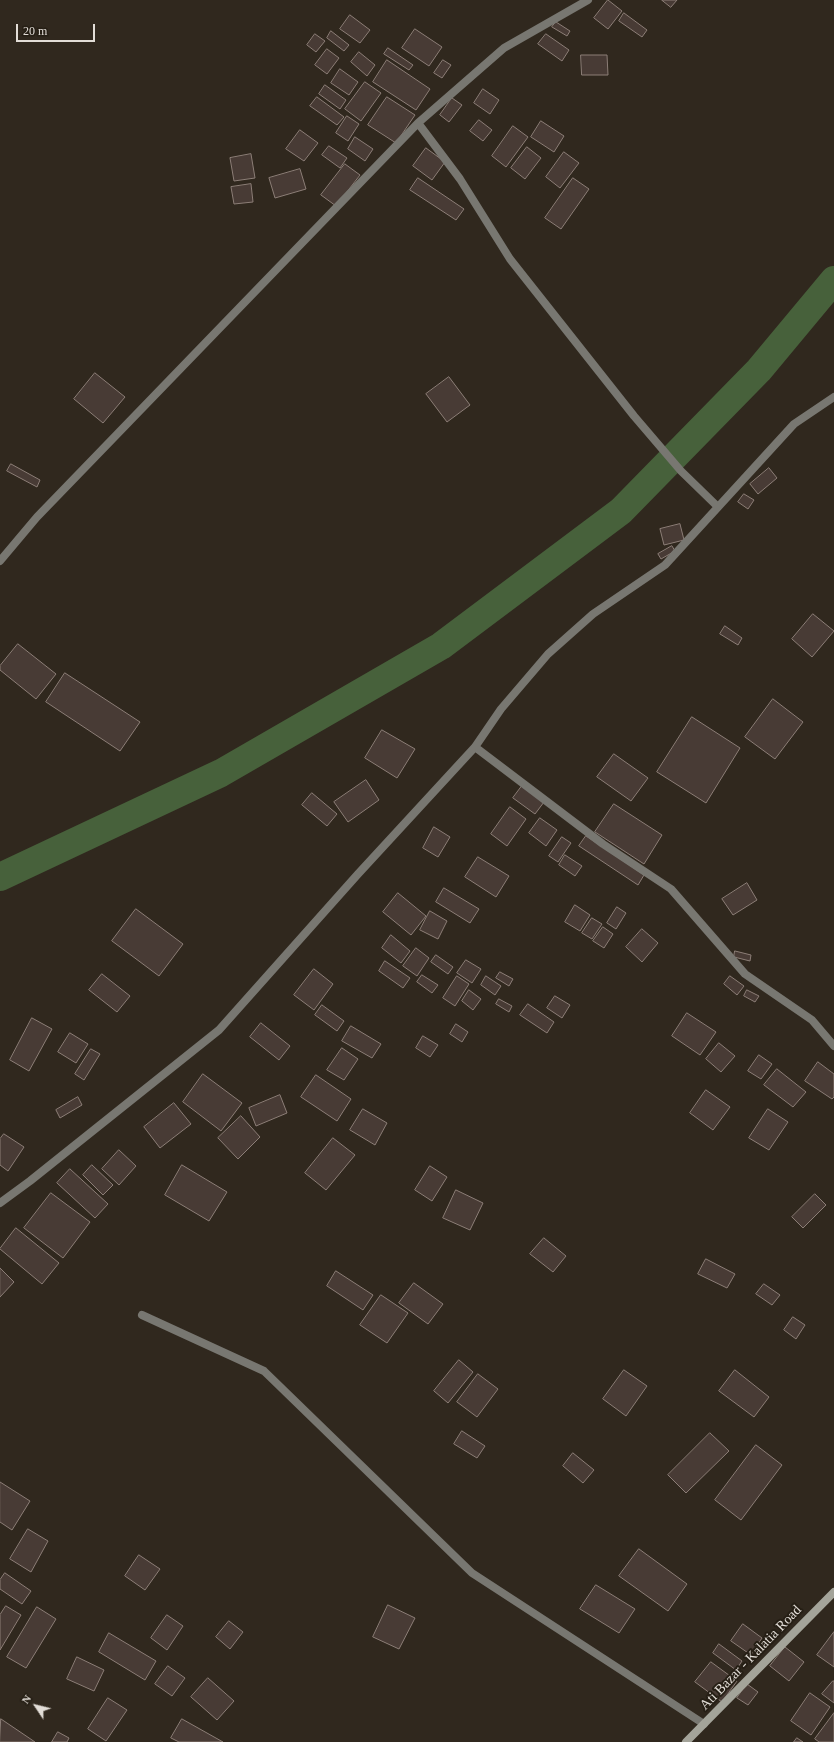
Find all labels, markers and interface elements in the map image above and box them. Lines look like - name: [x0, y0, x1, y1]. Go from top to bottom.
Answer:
- scale bar: [18, 16, 97, 42]
- text: 20 m: [23, 24, 47, 38]
- street label: Ati Bazar - Kalatia Road: [697, 1602, 805, 1714]
- north arrow: [16, 1686, 56, 1726]
- text: N: [19, 1692, 33, 1706]

